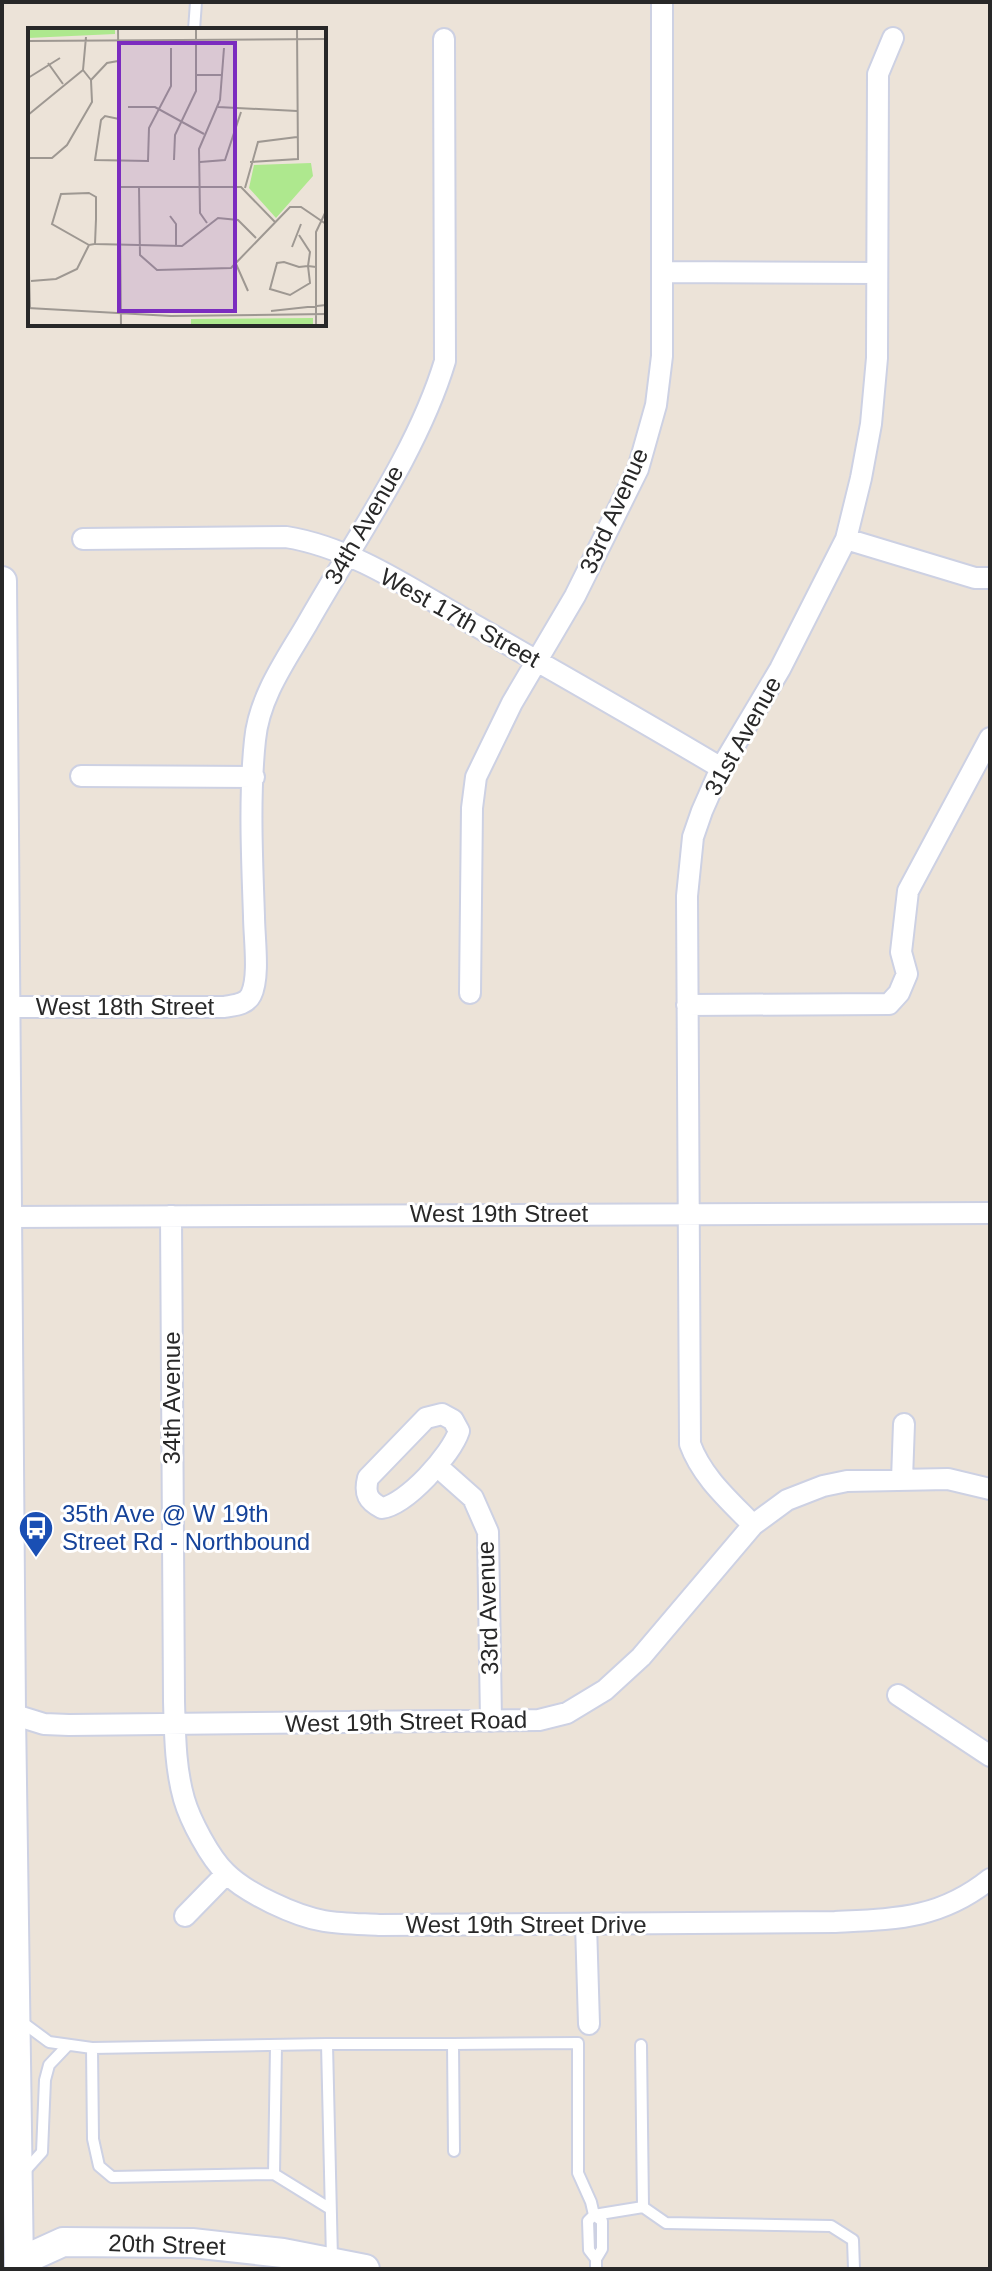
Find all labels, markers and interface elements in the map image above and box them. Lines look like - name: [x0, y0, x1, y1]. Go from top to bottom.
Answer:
- inset map: [28, 28, 326, 326]
- street label: 33rd Avenue: [574, 444, 653, 578]
- street label: 34th Avenue: [319, 460, 409, 589]
- street label: West 17th Street: [376, 563, 545, 673]
- street label: 31st Avenue: [699, 672, 786, 800]
- street label: West 18th Street: [36, 993, 214, 1020]
- street label: West 19th Street: [410, 1200, 588, 1227]
- street label: 34th Avenue: [158, 1331, 185, 1465]
- place label: 35th Ave @ W 19th Street Rd - Northbound: [62, 1500, 310, 1555]
- bus stop icon: 35th Ave @ W 19th Street Rd - Northbound: [17, 1509, 55, 1559]
- street label: 33rd Avenue: [472, 1540, 503, 1676]
- street label: West 19th Street Road: [285, 1706, 527, 1737]
- street label: West 19th Street Drive: [406, 1911, 646, 1938]
- street label: 20th Street: [108, 2229, 226, 2260]

